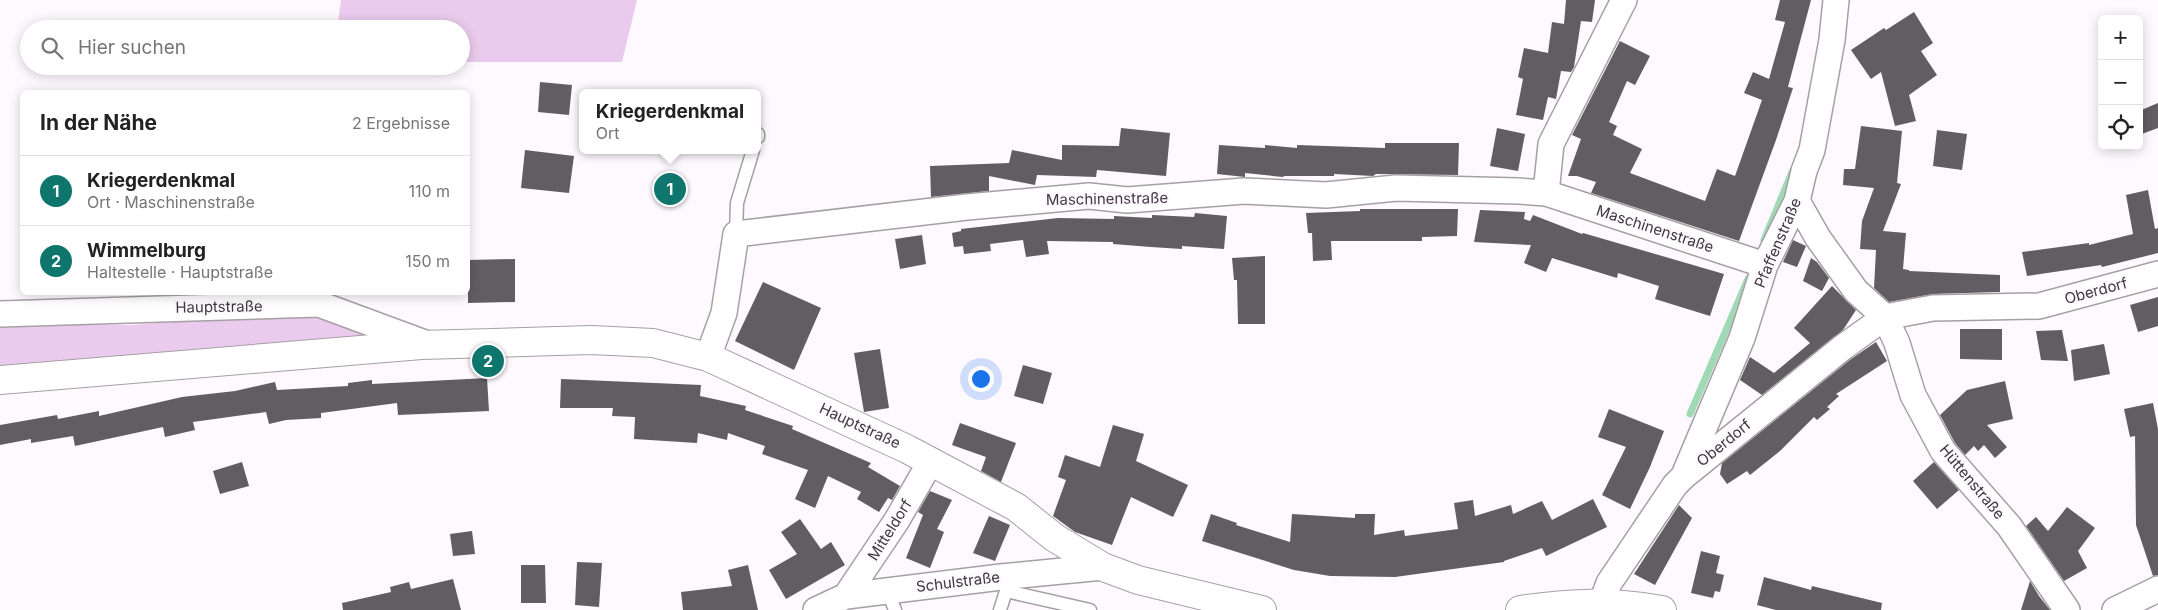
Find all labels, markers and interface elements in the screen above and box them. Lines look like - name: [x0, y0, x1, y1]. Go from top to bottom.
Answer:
- map controls: [2098, 15, 2143, 150]
- button: +: [2098, 15, 2143, 60]
- search box: [20, 20, 470, 75]
- icon: search: [38, 34, 66, 62]
- text: Hier suchen: [78, 36, 186, 59]
- button: −: [2098, 60, 2143, 105]
- popup: [579, 89, 761, 154]
- text: Kriegerdenkmal: [596, 100, 744, 123]
- button: locate: [2098, 105, 2143, 150]
- text: In der Nähe: [40, 110, 157, 135]
- text: 2 Ergebnisse: [352, 113, 450, 133]
- text: Ort: [596, 123, 620, 143]
- text: Kriegerdenkmal: [87, 169, 235, 192]
- pin: 1: [654, 170, 686, 208]
- text: 1: [53, 181, 59, 201]
- text: 110 m: [408, 181, 450, 201]
- street label: Maschinenstraße: [1046, 188, 1168, 209]
- text: Ort · Maschinenstraße: [87, 192, 255, 212]
- street label: Pfaffenstraße: [1750, 195, 1805, 291]
- street label: Maschinenstraße: [1594, 201, 1716, 256]
- text: Wimmelburg: [87, 239, 206, 262]
- text: 2: [51, 251, 61, 271]
- text: 150 m: [405, 251, 450, 271]
- text: Haltestelle · Hauptstraße: [87, 262, 273, 282]
- street label: Oberdorf: [2062, 273, 2130, 308]
- street label: Hauptstraße: [175, 296, 263, 317]
- pin: 2: [472, 342, 504, 380]
- your location: [968, 366, 994, 392]
- street label: Hauptstraße: [817, 398, 904, 453]
- street label: Oberdorf: [1693, 415, 1755, 470]
- street label: Hüttenstraße: [1936, 440, 2009, 523]
- street label: Mitteldorf: [863, 495, 916, 564]
- street label: Schulstraße: [915, 567, 1001, 596]

